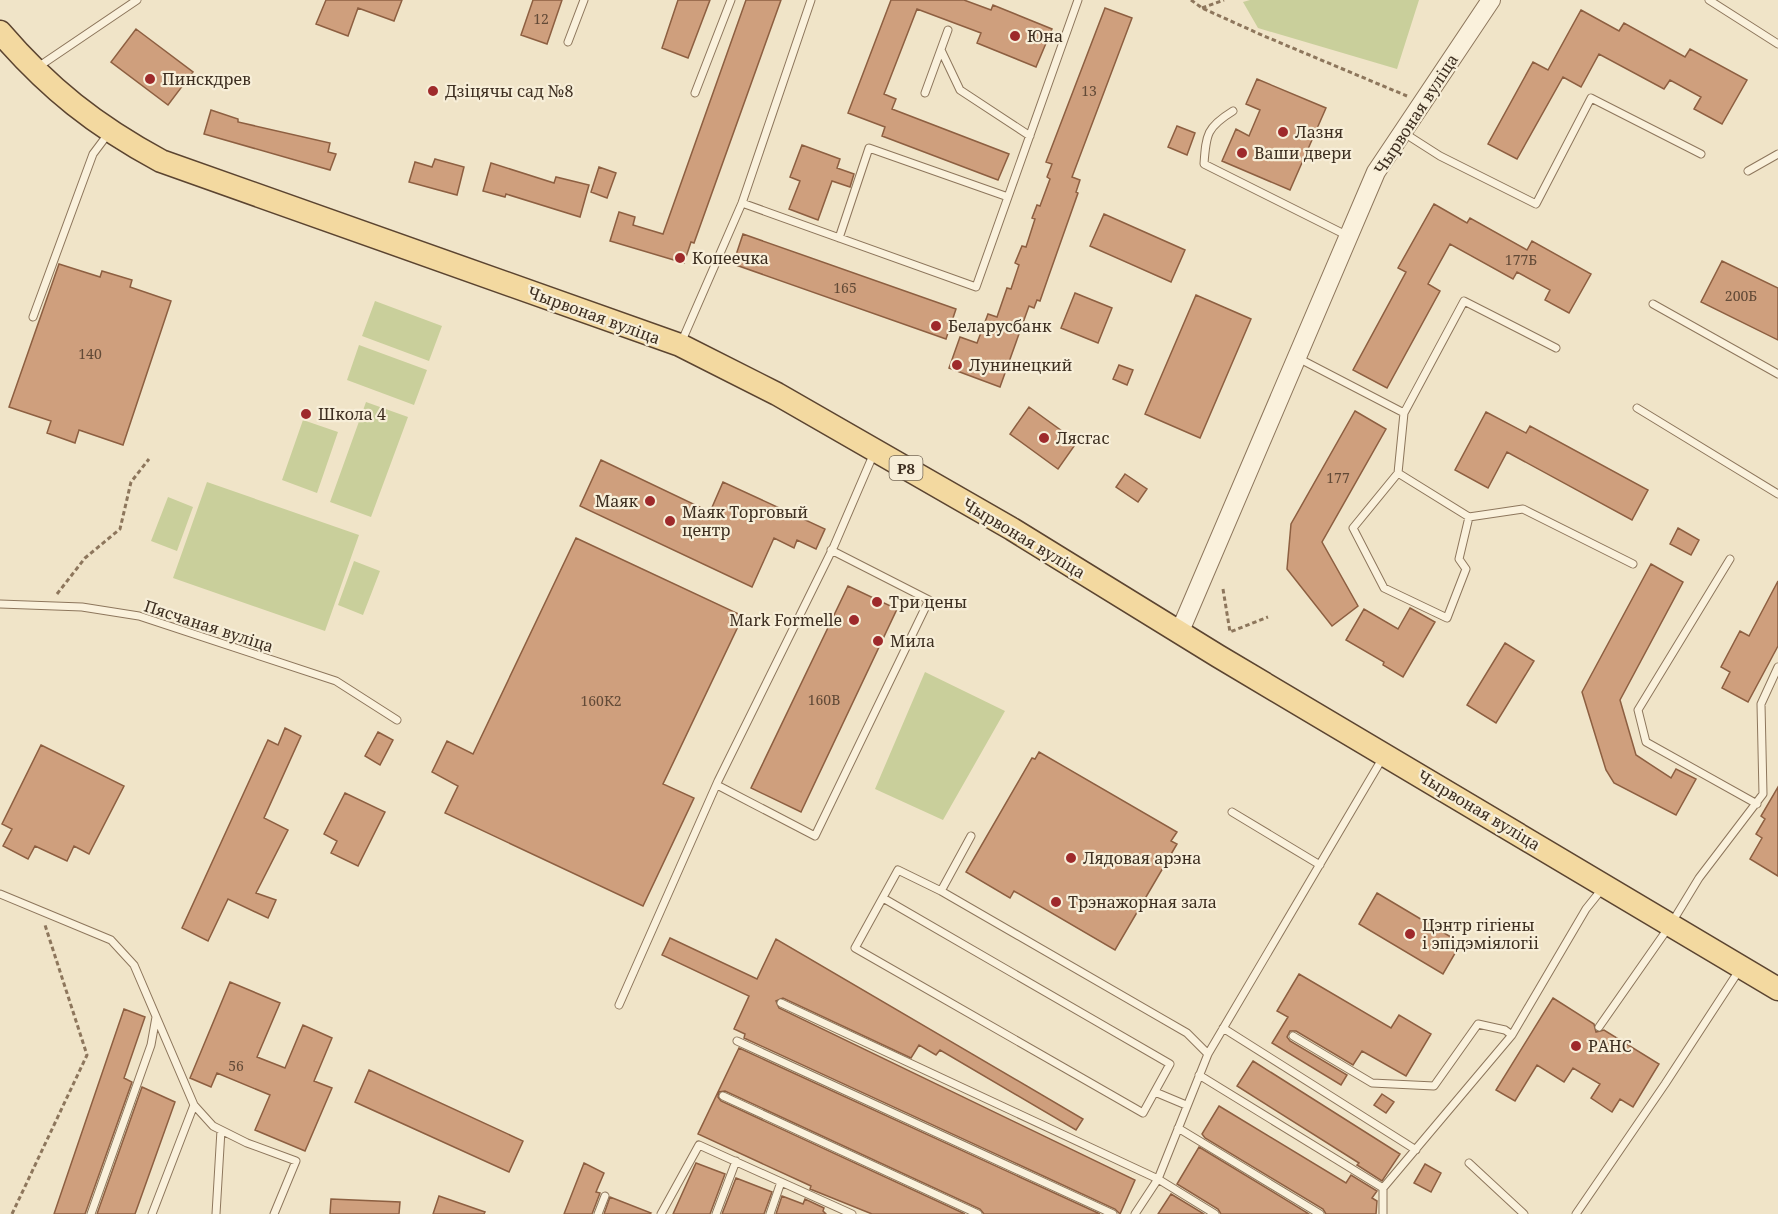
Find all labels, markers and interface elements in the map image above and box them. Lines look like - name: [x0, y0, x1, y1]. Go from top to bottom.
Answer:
- house number: 12: [533, 9, 549, 28]
- place label: Юна: [1027, 25, 1063, 47]
- marker: Юна: [1008, 29, 1022, 43]
- street label: Чырвоная вуліца: [1369, 49, 1463, 179]
- place label: Пинскдрев: [162, 68, 251, 90]
- marker: Пинскдрев: [143, 72, 157, 86]
- place label: Дзіцячы сад №8: [445, 80, 573, 102]
- house number: 13: [1081, 81, 1097, 100]
- marker: Дзіцячы сад №8: [426, 84, 440, 98]
- place label: Лазня: [1295, 121, 1343, 143]
- marker: Лазня: [1276, 125, 1290, 139]
- place label: Ваши двери: [1254, 142, 1352, 164]
- marker: Ваши двери: [1235, 146, 1249, 160]
- place label: Копеечка: [692, 247, 769, 269]
- house number: 177Б: [1505, 250, 1537, 269]
- marker: Копеечка: [673, 251, 687, 265]
- house number: 165: [833, 278, 857, 297]
- street label: Чырвоная вуліца: [525, 281, 663, 349]
- house number: 200Б: [1725, 286, 1757, 305]
- place label: Беларусбанк: [948, 315, 1052, 337]
- marker: Беларусбанк: [929, 319, 943, 333]
- house number: 140: [78, 344, 102, 363]
- place label: Лунинецкий: [969, 354, 1072, 376]
- marker: Лунинецкий: [950, 358, 964, 372]
- place label: Школа 4: [318, 403, 386, 425]
- marker: Школа 4: [299, 407, 313, 421]
- place label: Лясгас: [1056, 427, 1109, 449]
- marker: Лясгас: [1037, 431, 1051, 445]
- road number: Р8: [890, 456, 922, 480]
- house number: 177: [1326, 468, 1350, 487]
- place label: Маяк: [595, 490, 639, 512]
- street label: Чырвоная вуліца: [959, 493, 1089, 583]
- marker: Маяк: [643, 494, 657, 508]
- place label: Маяк Торговый центр: [682, 501, 808, 541]
- marker: Маяк Торговый центр: [663, 514, 677, 528]
- place label: Три цены: [889, 591, 967, 613]
- street label: Пясчаная вуліца: [141, 595, 277, 657]
- marker: Три цены: [870, 595, 884, 609]
- place label: Mark Formelle: [729, 609, 842, 631]
- marker: Mark Formelle: [847, 613, 861, 627]
- place label: Мила: [890, 630, 935, 652]
- marker: Мила: [871, 634, 885, 648]
- house number: 160В: [808, 690, 840, 709]
- house number: 160К2: [580, 691, 622, 710]
- street label: Чырвоная вуліца: [1414, 765, 1544, 855]
- place label: Лядовая арэна: [1083, 847, 1201, 869]
- marker: Лядовая арэна: [1064, 851, 1078, 865]
- place label: Трэнажорная зала: [1068, 891, 1217, 913]
- marker: Трэнажорная зала: [1049, 895, 1063, 909]
- place label: Цэнтр гігіены і эпідэміялогіі: [1422, 914, 1539, 954]
- marker: Цэнтр гігіены і эпідэміялогіі: [1403, 927, 1417, 941]
- place label: РАНС: [1588, 1035, 1632, 1057]
- marker: РАНС: [1569, 1039, 1583, 1053]
- house number: 56: [228, 1056, 244, 1075]

